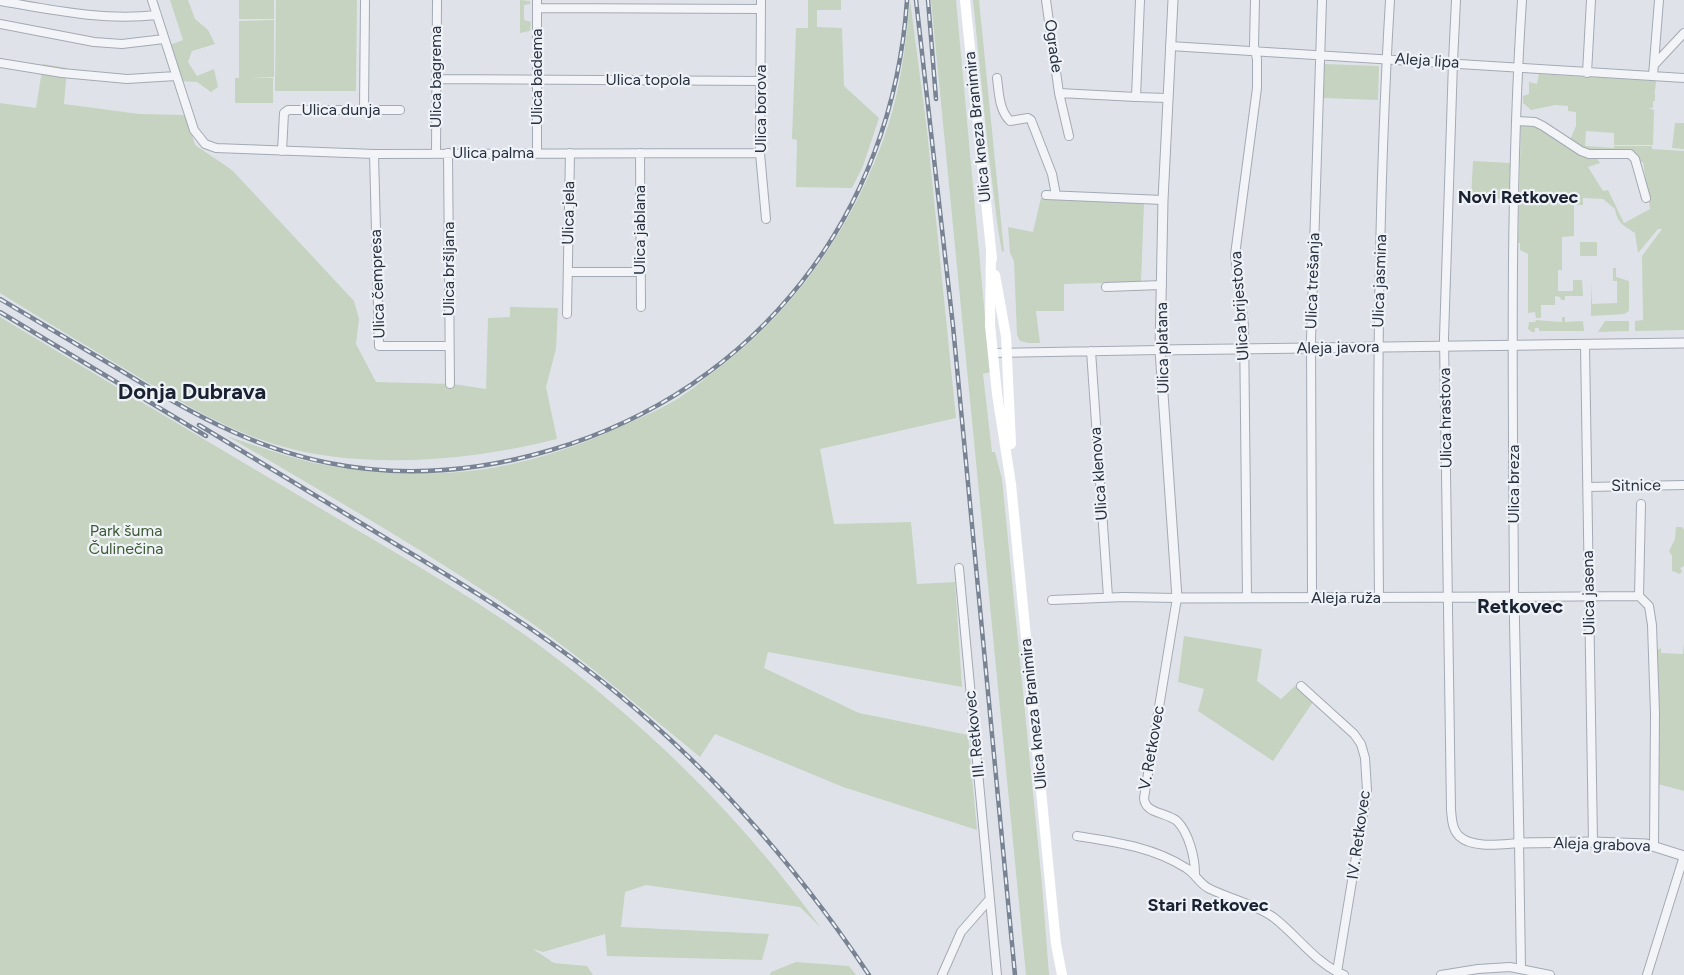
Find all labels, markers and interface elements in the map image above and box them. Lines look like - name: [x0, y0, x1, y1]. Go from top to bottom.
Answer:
- street label: Ograde: [1040, 18, 1066, 74]
- street label: Ulica bagrema: [426, 26, 446, 128]
- street label: Ulica badema: [527, 29, 547, 125]
- street label: Aleja lipa: [1394, 49, 1460, 73]
- street label: Ulica kneza Branimira: [961, 51, 995, 203]
- street label: Ulica borova: [751, 65, 771, 153]
- street label: Ulica topola: [605, 70, 691, 90]
- street label: Ulica dunja: [301, 100, 381, 120]
- street label: Ulica palma: [452, 143, 534, 163]
- street label: Ulica jela: [559, 181, 579, 245]
- street label: Ulica jablana: [630, 185, 650, 275]
- district label: Novi Retkovec: [1458, 187, 1578, 209]
- street label: Ulica bršljana: [439, 222, 459, 316]
- street label: Ulica čempresa: [366, 229, 390, 339]
- street label: Ulica trešanja: [1302, 232, 1324, 330]
- street label: Ulica jasmina: [1369, 234, 1391, 328]
- street label: Ulica brijestova: [1227, 251, 1253, 361]
- street label: Ulica platana: [1153, 302, 1173, 394]
- street label: Aleja javora: [1296, 338, 1380, 358]
- street label: Ulica hrastova: [1436, 368, 1456, 468]
- district label: Donja Dubrava: [118, 380, 266, 406]
- street label: Ulica klenova: [1086, 427, 1112, 521]
- street label: Ulica breza: [1504, 445, 1524, 523]
- street label: Sitnice: [1611, 476, 1661, 496]
- park label: Park šuma Čulinečina: [89, 521, 163, 559]
- street label: Ulica jasena: [1579, 550, 1599, 636]
- street label: Aleja ruža: [1311, 588, 1381, 608]
- district label: Retkovec: [1477, 595, 1563, 619]
- street label: Ulica kneza Branimira: [1017, 638, 1051, 790]
- street label: III. Retkovec: [961, 690, 989, 778]
- street label: V. Retkovec: [1135, 704, 1169, 792]
- street label: IV. Retkovec: [1343, 789, 1375, 881]
- street label: Aleja grabova: [1553, 834, 1651, 856]
- district label: Stari Retkovec: [1147, 895, 1269, 917]

